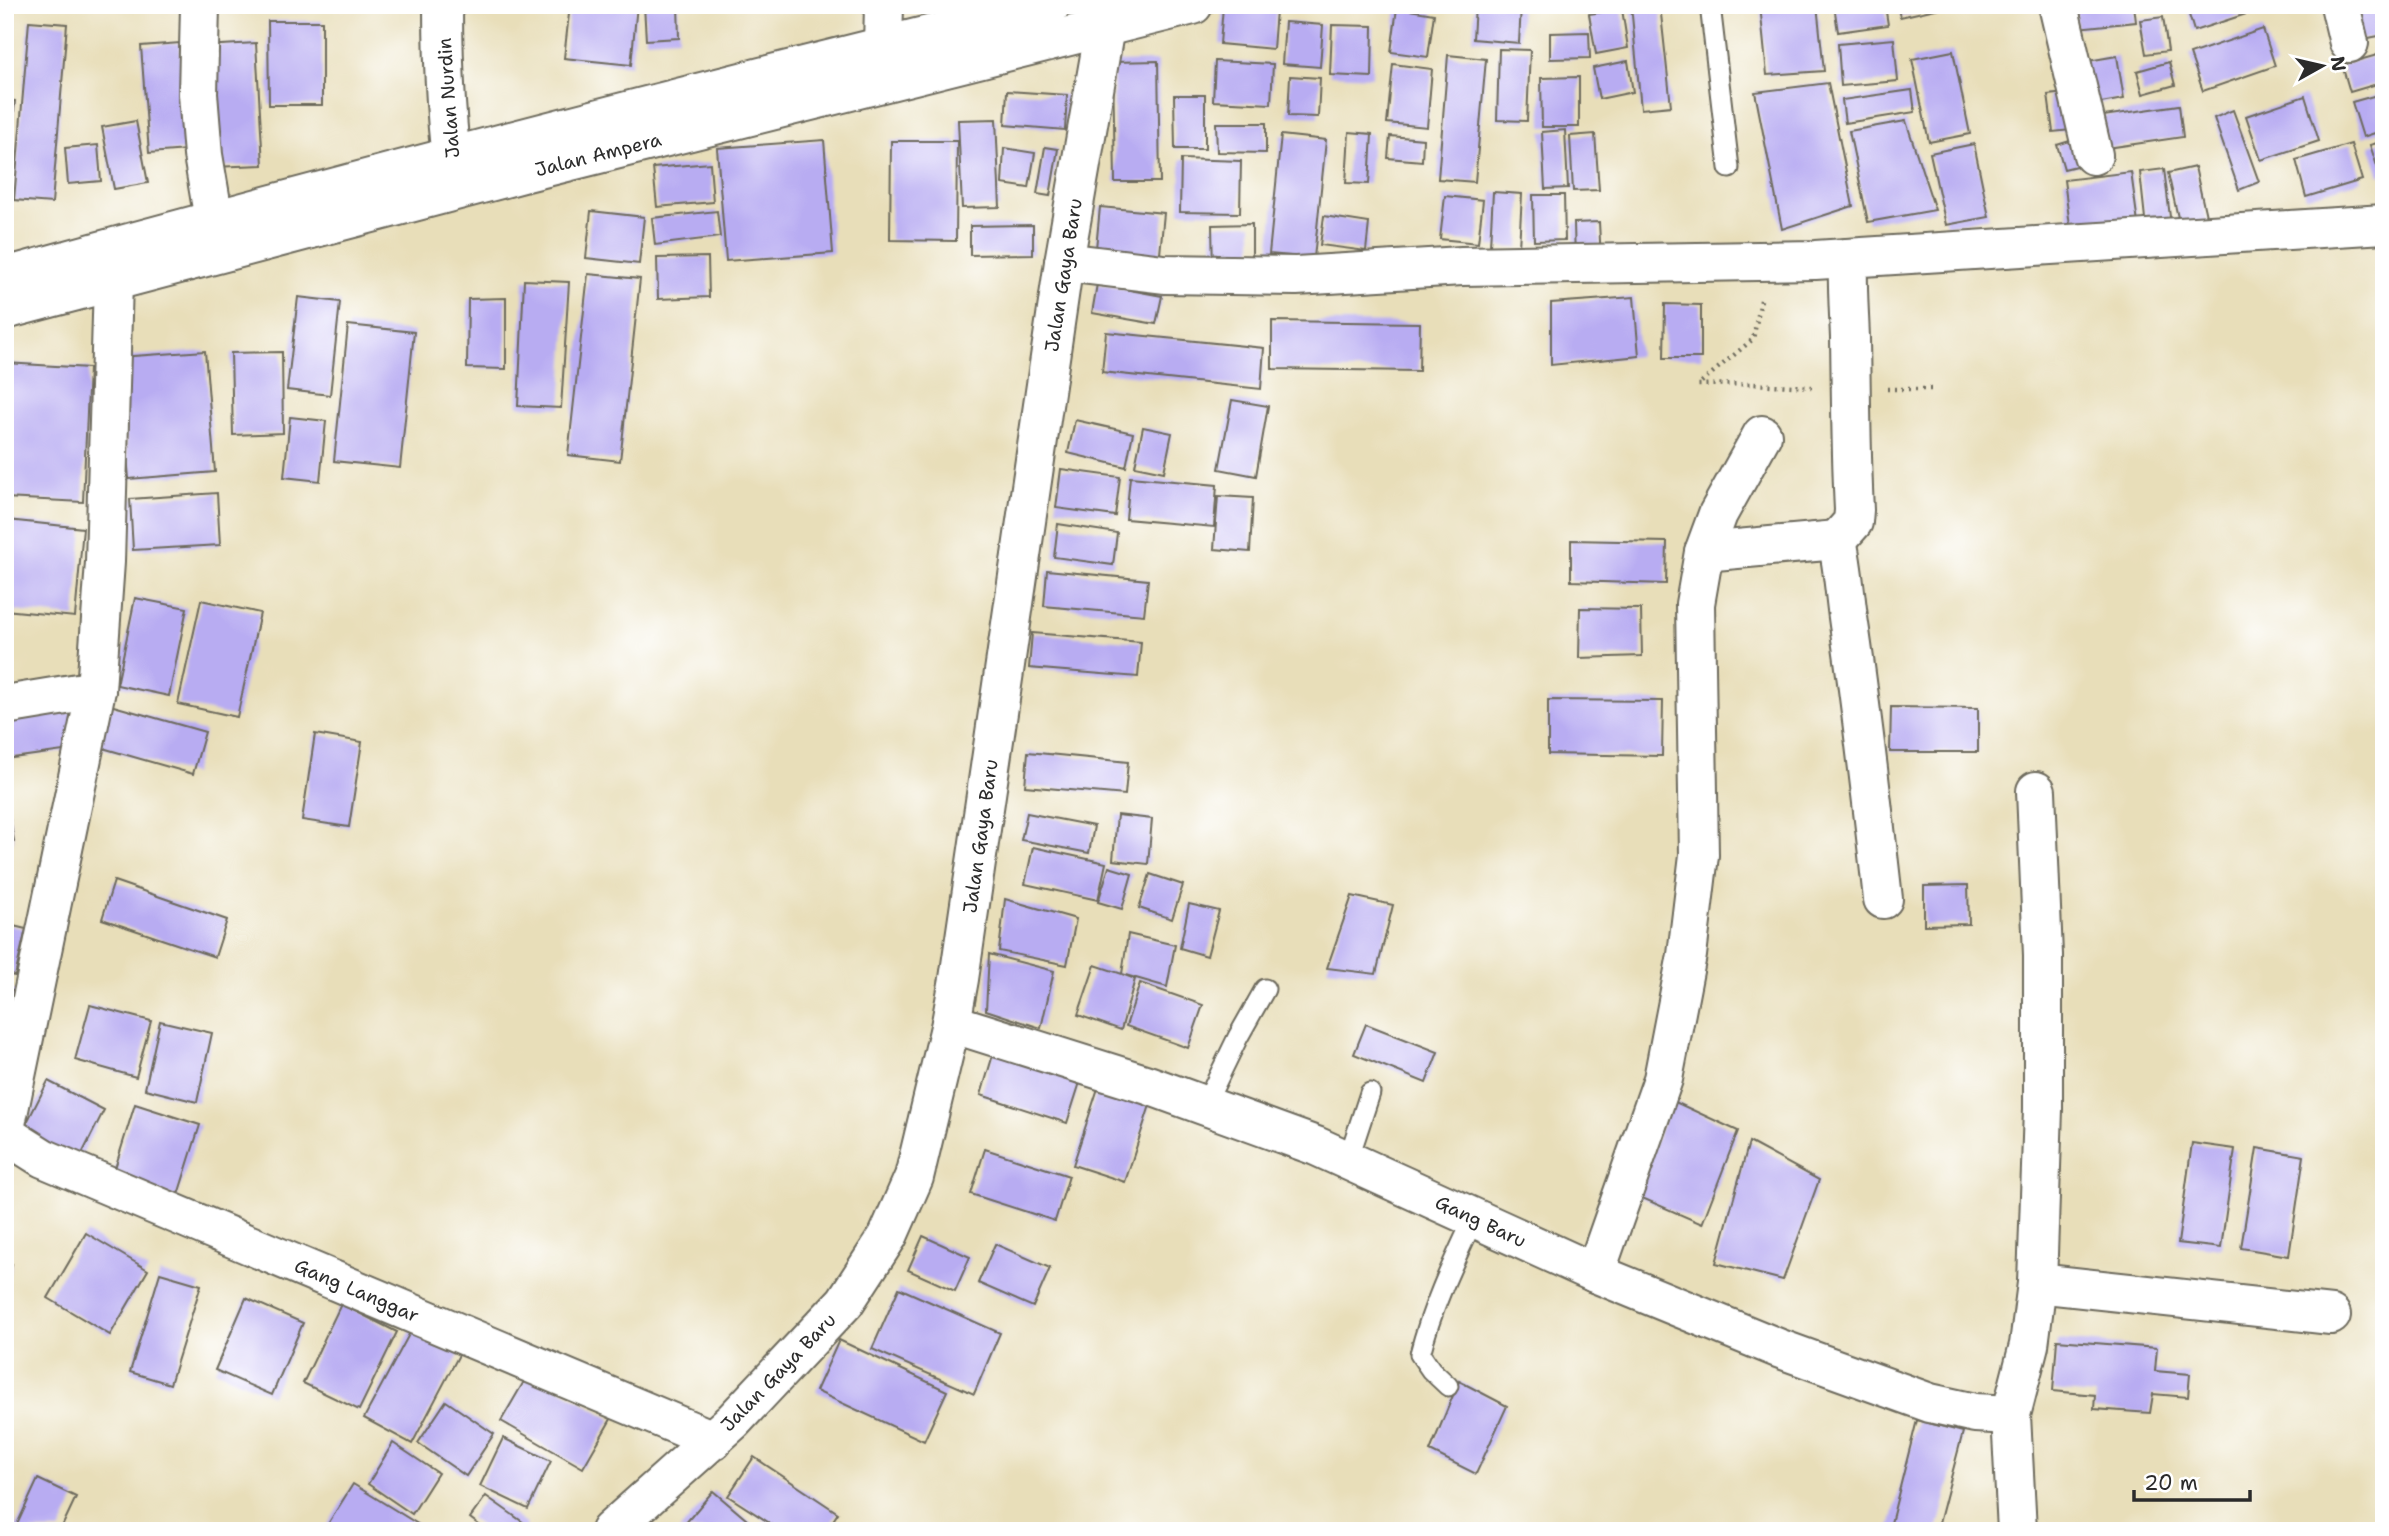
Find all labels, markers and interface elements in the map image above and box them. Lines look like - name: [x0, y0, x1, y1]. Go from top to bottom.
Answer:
- north arrow: [2288, 32, 2358, 102]
- street label: Jalan Nurdin: [432, 37, 465, 159]
- text: N: [2325, 55, 2352, 73]
- street label: Jalan Ampera: [532, 127, 664, 182]
- street label: Jalan Gaya Baru: [1039, 196, 1088, 354]
- street label: Jalan Gaya Baru: [957, 757, 1004, 915]
- street label: Gang Baru: [1431, 1189, 1530, 1253]
- street label: Gang Langgar: [291, 1253, 423, 1328]
- street label: Jalan Gaya Baru: [715, 1308, 841, 1437]
- scale bar: [2134, 1459, 2249, 1503]
- text: 20 m: [2144, 1469, 2198, 1497]

